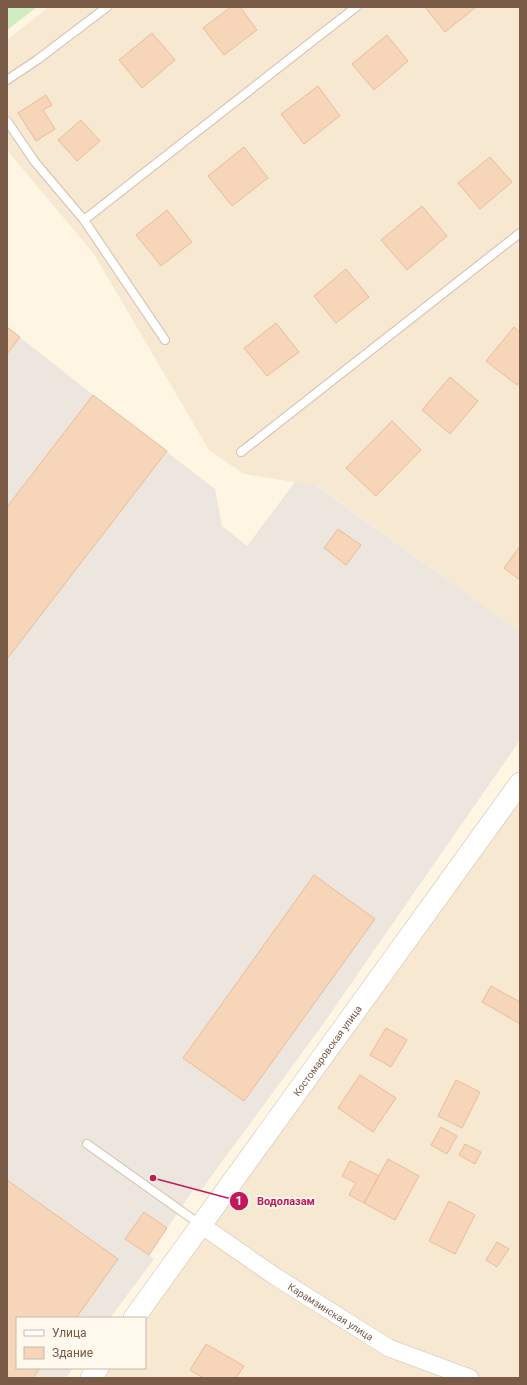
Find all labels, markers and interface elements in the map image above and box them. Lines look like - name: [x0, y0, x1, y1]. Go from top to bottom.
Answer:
- street label: Костомаровская улица: [291, 1003, 364, 1098]
- callout: Водолазам: [229, 1190, 323, 1213]
- text: 1: [236, 1194, 242, 1208]
- text: Водолазам: [257, 1195, 315, 1208]
- street label: Карамзинская улица: [286, 1281, 375, 1343]
- legend: [16, 1317, 146, 1369]
- text: Улица: [52, 1326, 87, 1340]
- text: Здание: [52, 1346, 93, 1360]

